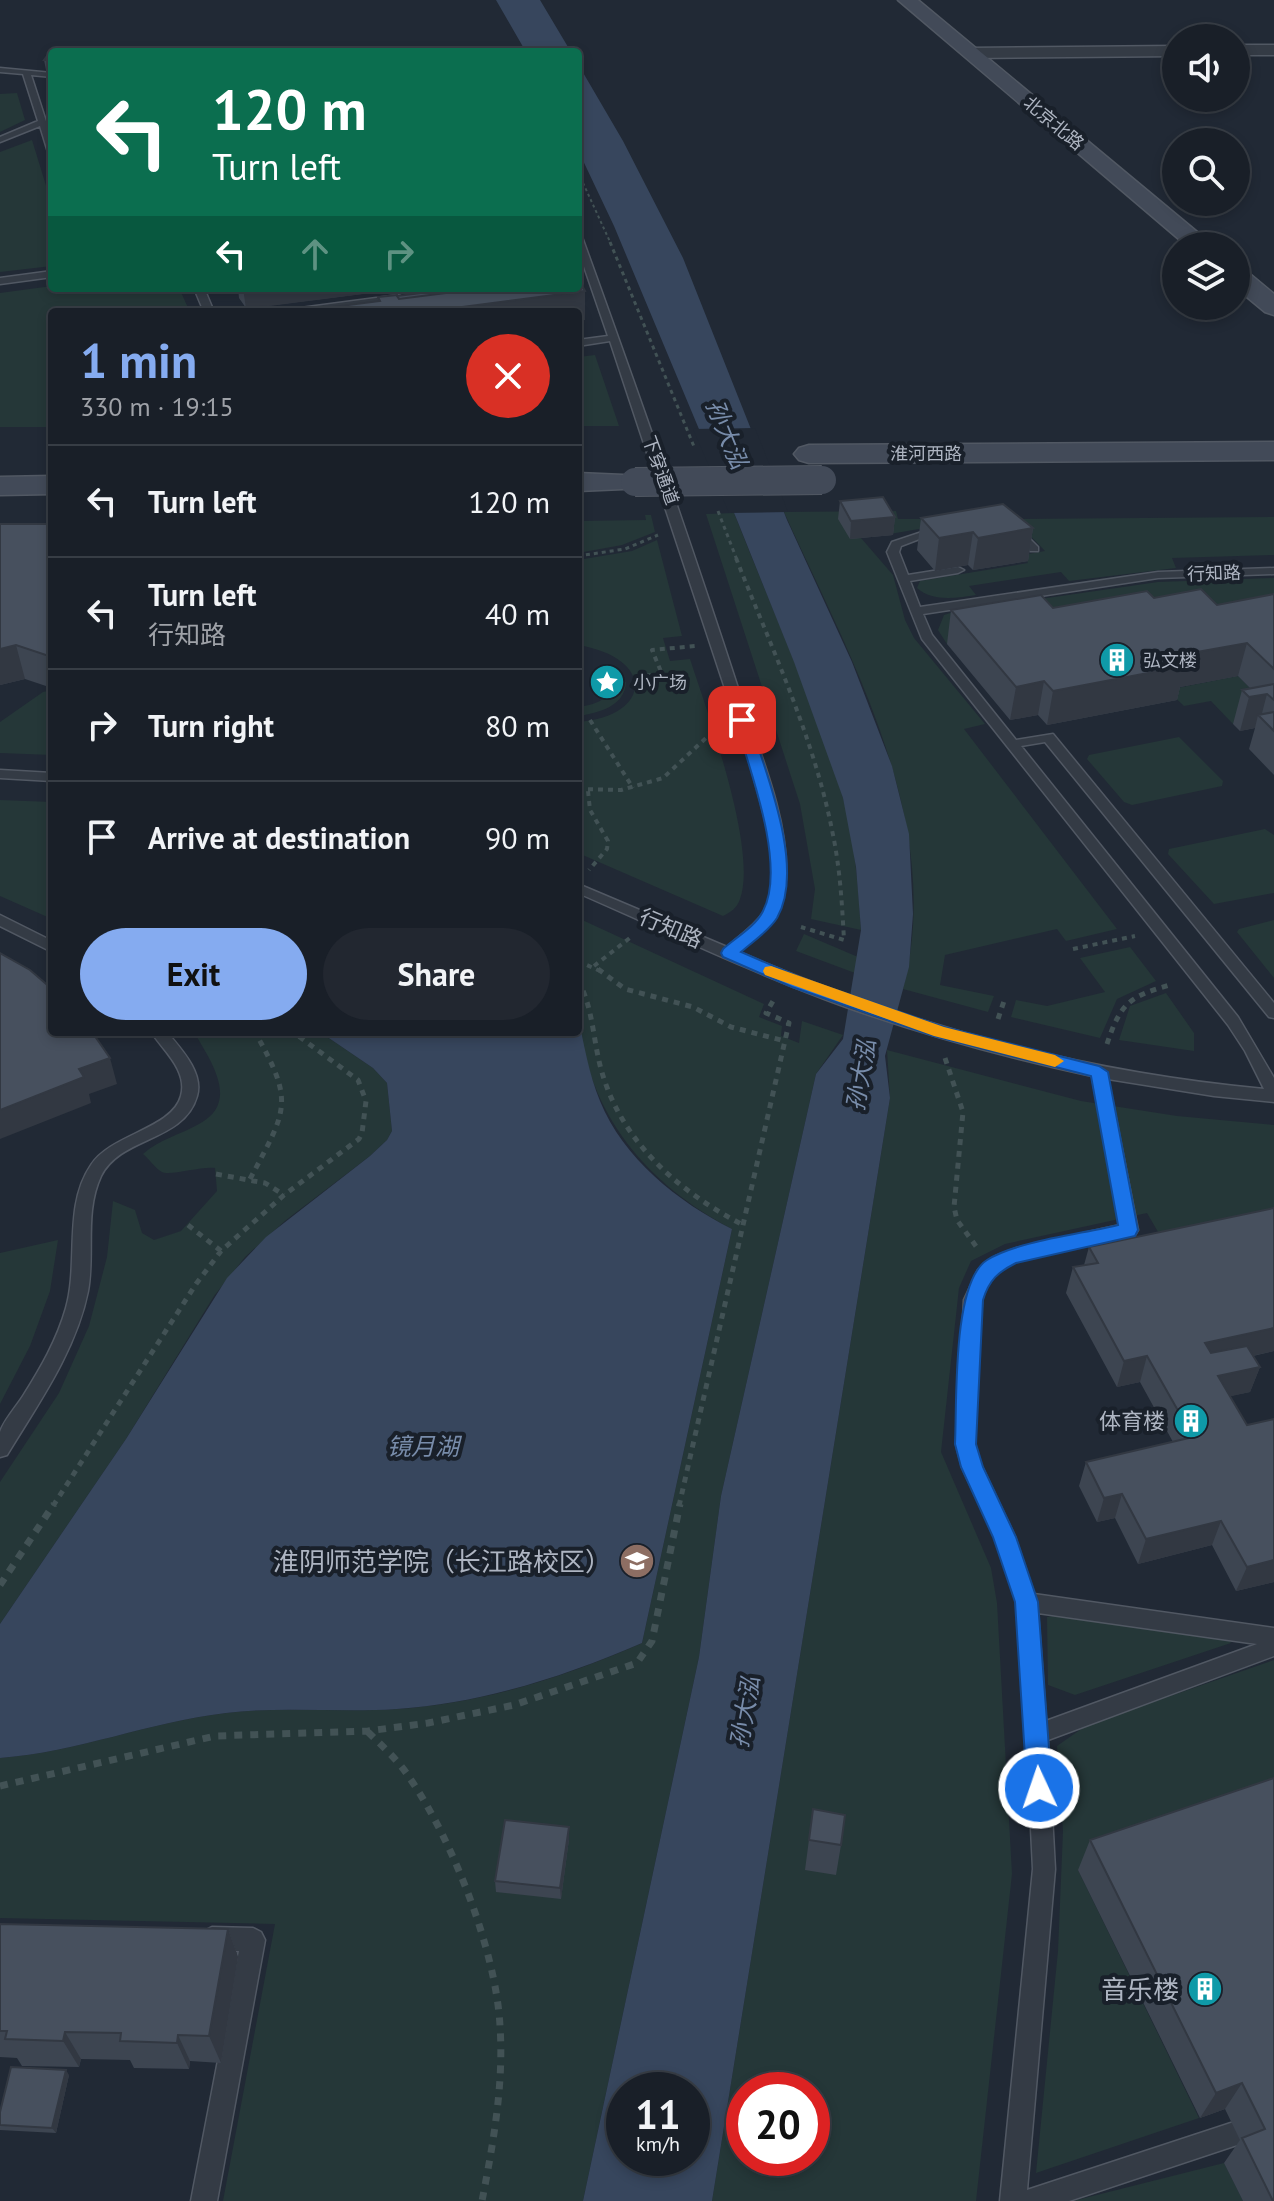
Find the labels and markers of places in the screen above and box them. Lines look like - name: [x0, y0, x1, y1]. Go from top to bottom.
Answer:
- building icon: 弘文楼: [1098, 641, 1136, 679]
- place label: 弘文楼: [1143, 649, 1197, 672]
- place icon: 小广场: [588, 663, 626, 701]
- place label: 小广场: [633, 671, 687, 694]
- pin: [708, 686, 776, 754]
- building icon: 体育楼: [1172, 1402, 1210, 1440]
- place label: 体育楼: [1099, 1407, 1165, 1435]
- school or university icon: 淮阴师范学院（长江路校区）: [618, 1542, 656, 1580]
- place label: 淮阴师范学院（长江路校区）: [273, 1545, 611, 1578]
- building icon: 音乐楼: [1186, 1970, 1224, 2008]
- place label: 音乐楼: [1101, 1973, 1179, 2006]

